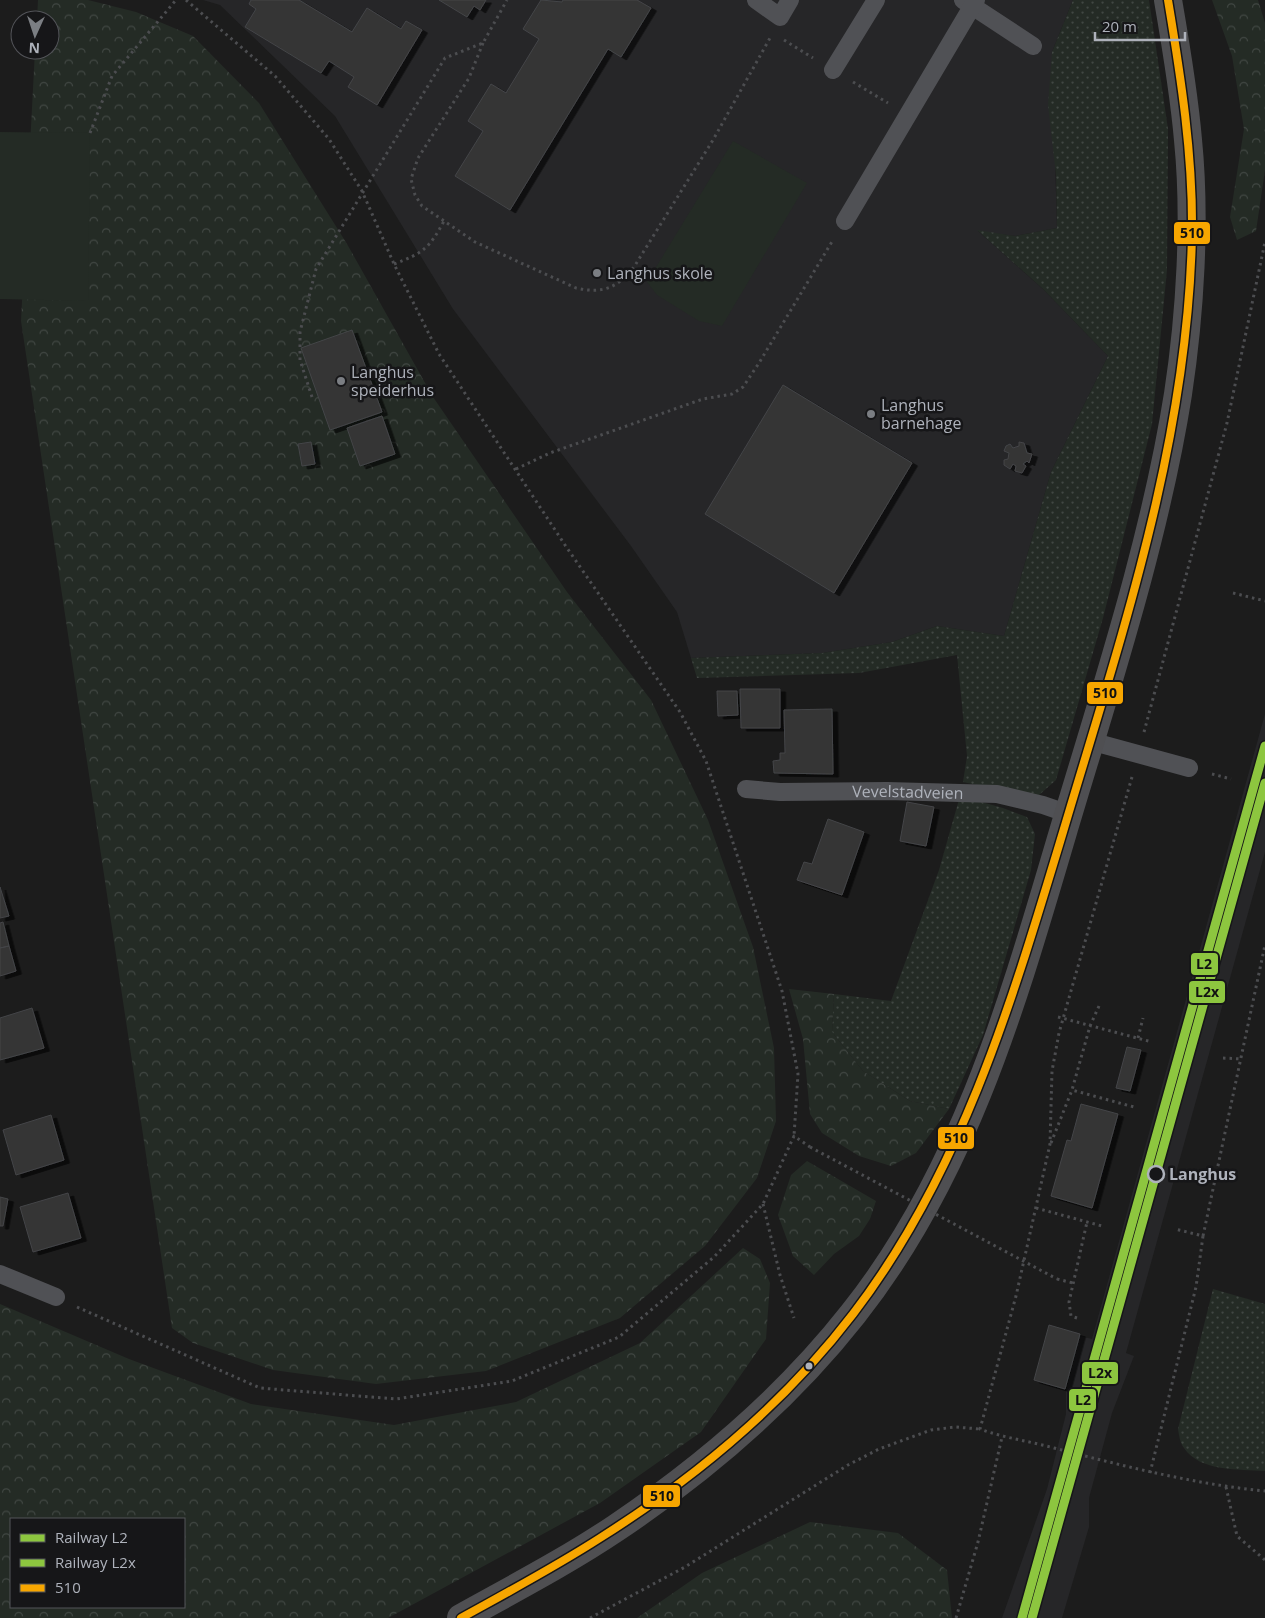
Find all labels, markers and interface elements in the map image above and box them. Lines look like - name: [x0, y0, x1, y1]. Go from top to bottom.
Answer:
- north arrow: [10, 10, 60, 60]
- scale bar: [1095, 10, 1185, 42]
- text: 20 m: [1102, 16, 1137, 36]
- text: N: [28, 39, 40, 58]
- line badge: 510: [1173, 221, 1211, 245]
- text: 510: [1180, 223, 1204, 242]
- place label: Langhus skole: [607, 262, 713, 284]
- marker: Langhus skole: [591, 267, 603, 279]
- place label: Langhus speiderhus: [351, 361, 434, 401]
- marker: Langhus speiderhus: [335, 375, 347, 387]
- place label: Langhus barnehage: [881, 394, 961, 434]
- marker: Langhus barnehage: [865, 408, 877, 420]
- line badge: 510: [1086, 681, 1124, 705]
- text: 510: [1093, 683, 1117, 702]
- street label: Vevelstadveien: [852, 780, 964, 804]
- line badge: L2: [1190, 952, 1219, 976]
- text: L2: [1196, 954, 1212, 973]
- line badge: L2x: [1188, 980, 1226, 1004]
- text: L2x: [1195, 982, 1220, 1001]
- line badge: 510: [937, 1126, 975, 1150]
- text: 510: [944, 1128, 968, 1147]
- place label: Langhus: [1169, 1163, 1236, 1185]
- marker: Langhus: [1147, 1165, 1165, 1183]
- unlabelled marker: [804, 1361, 814, 1371]
- line badge: L2x: [1081, 1361, 1119, 1385]
- text: L2x: [1088, 1363, 1113, 1382]
- line badge: L2: [1068, 1388, 1097, 1412]
- text: L2: [1075, 1390, 1091, 1409]
- line badge: 510: [642, 1484, 681, 1508]
- text: 510: [650, 1486, 674, 1505]
- legend: [10, 1518, 185, 1608]
- text: Railway L2: [55, 1527, 128, 1547]
- text: Railway L2x: [55, 1552, 136, 1572]
- text: 510: [55, 1577, 81, 1597]

